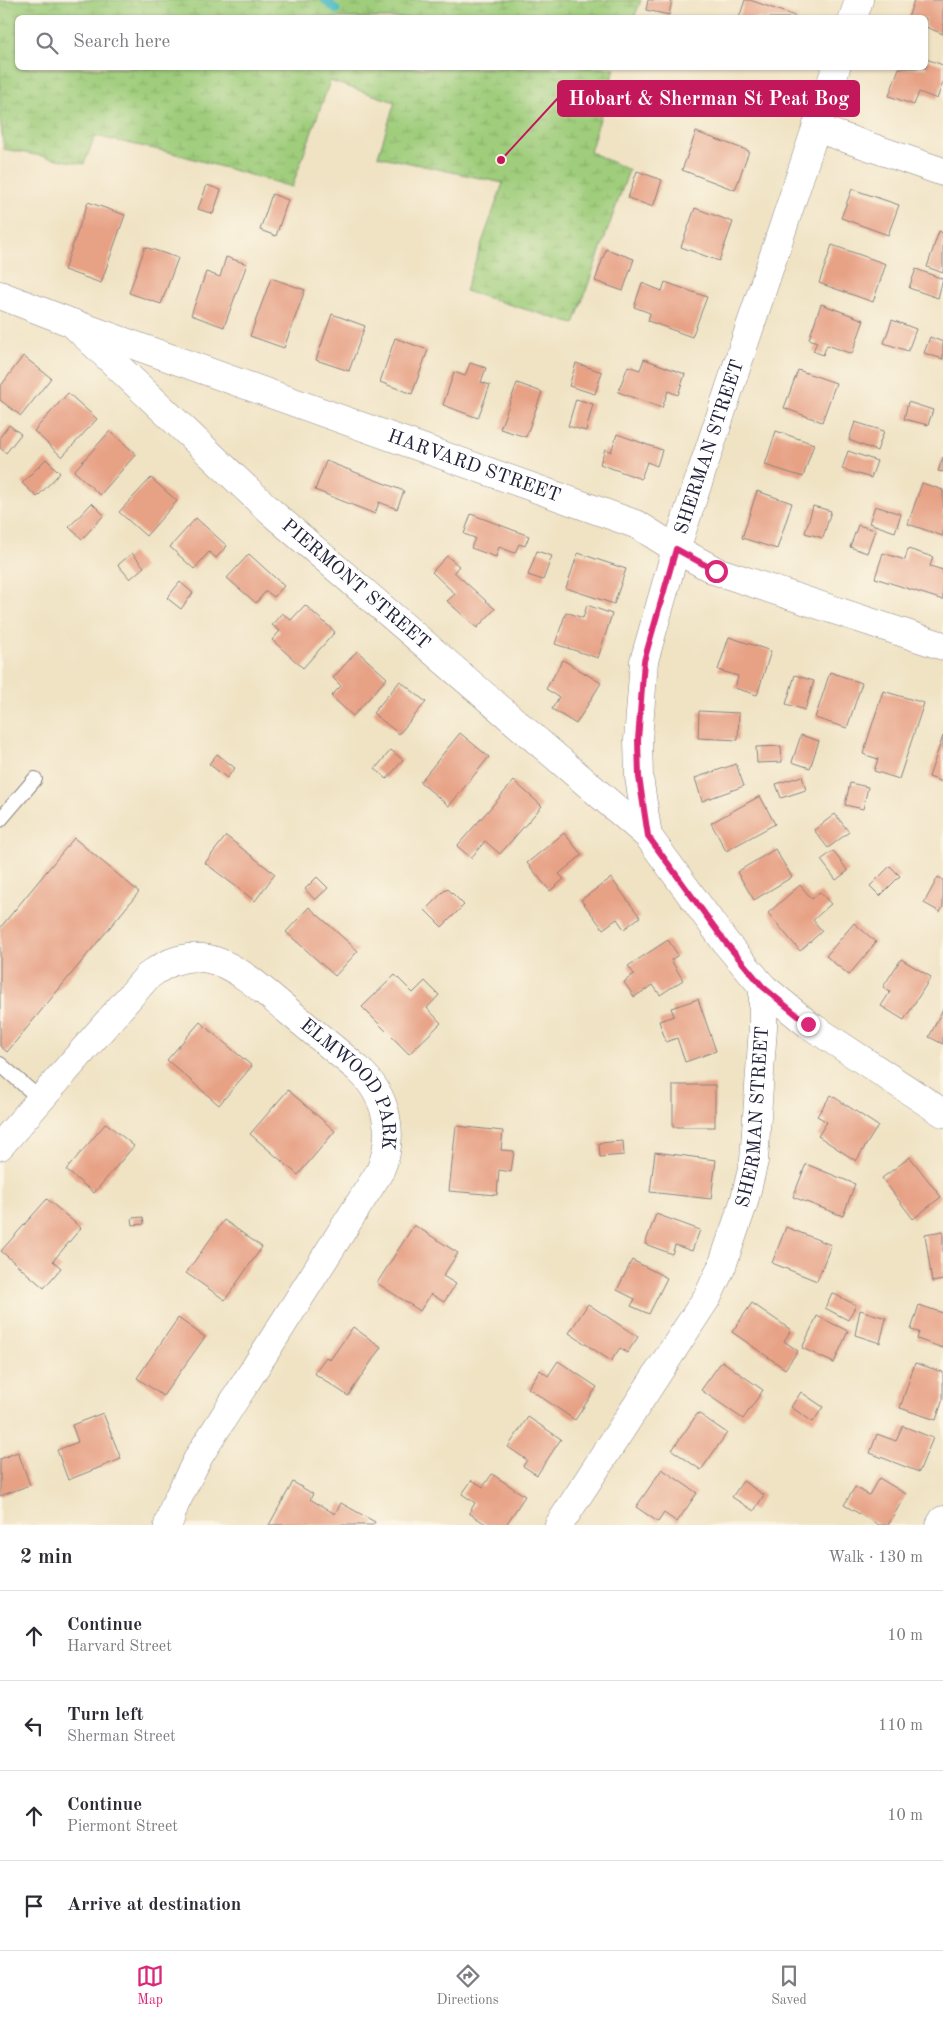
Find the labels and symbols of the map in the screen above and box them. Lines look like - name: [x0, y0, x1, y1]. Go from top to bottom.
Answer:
- callout: Hobart & Sherman St Peat Bog: [558, 81, 859, 116]
- text: Hobart & Sherman St Peat Bog: [569, 90, 849, 110]
- street label: SHERMAN STREET: [672, 358, 748, 537]
- street label: HARVARD STREET: [385, 427, 563, 506]
- street label: PIERMONT STREET: [278, 516, 433, 653]
- route start: [705, 560, 728, 583]
- route end: [797, 1013, 820, 1036]
- street label: ELMWOOD PARK: [296, 1016, 398, 1151]
- street label: SHERMAN STREET: [734, 1025, 773, 1209]

